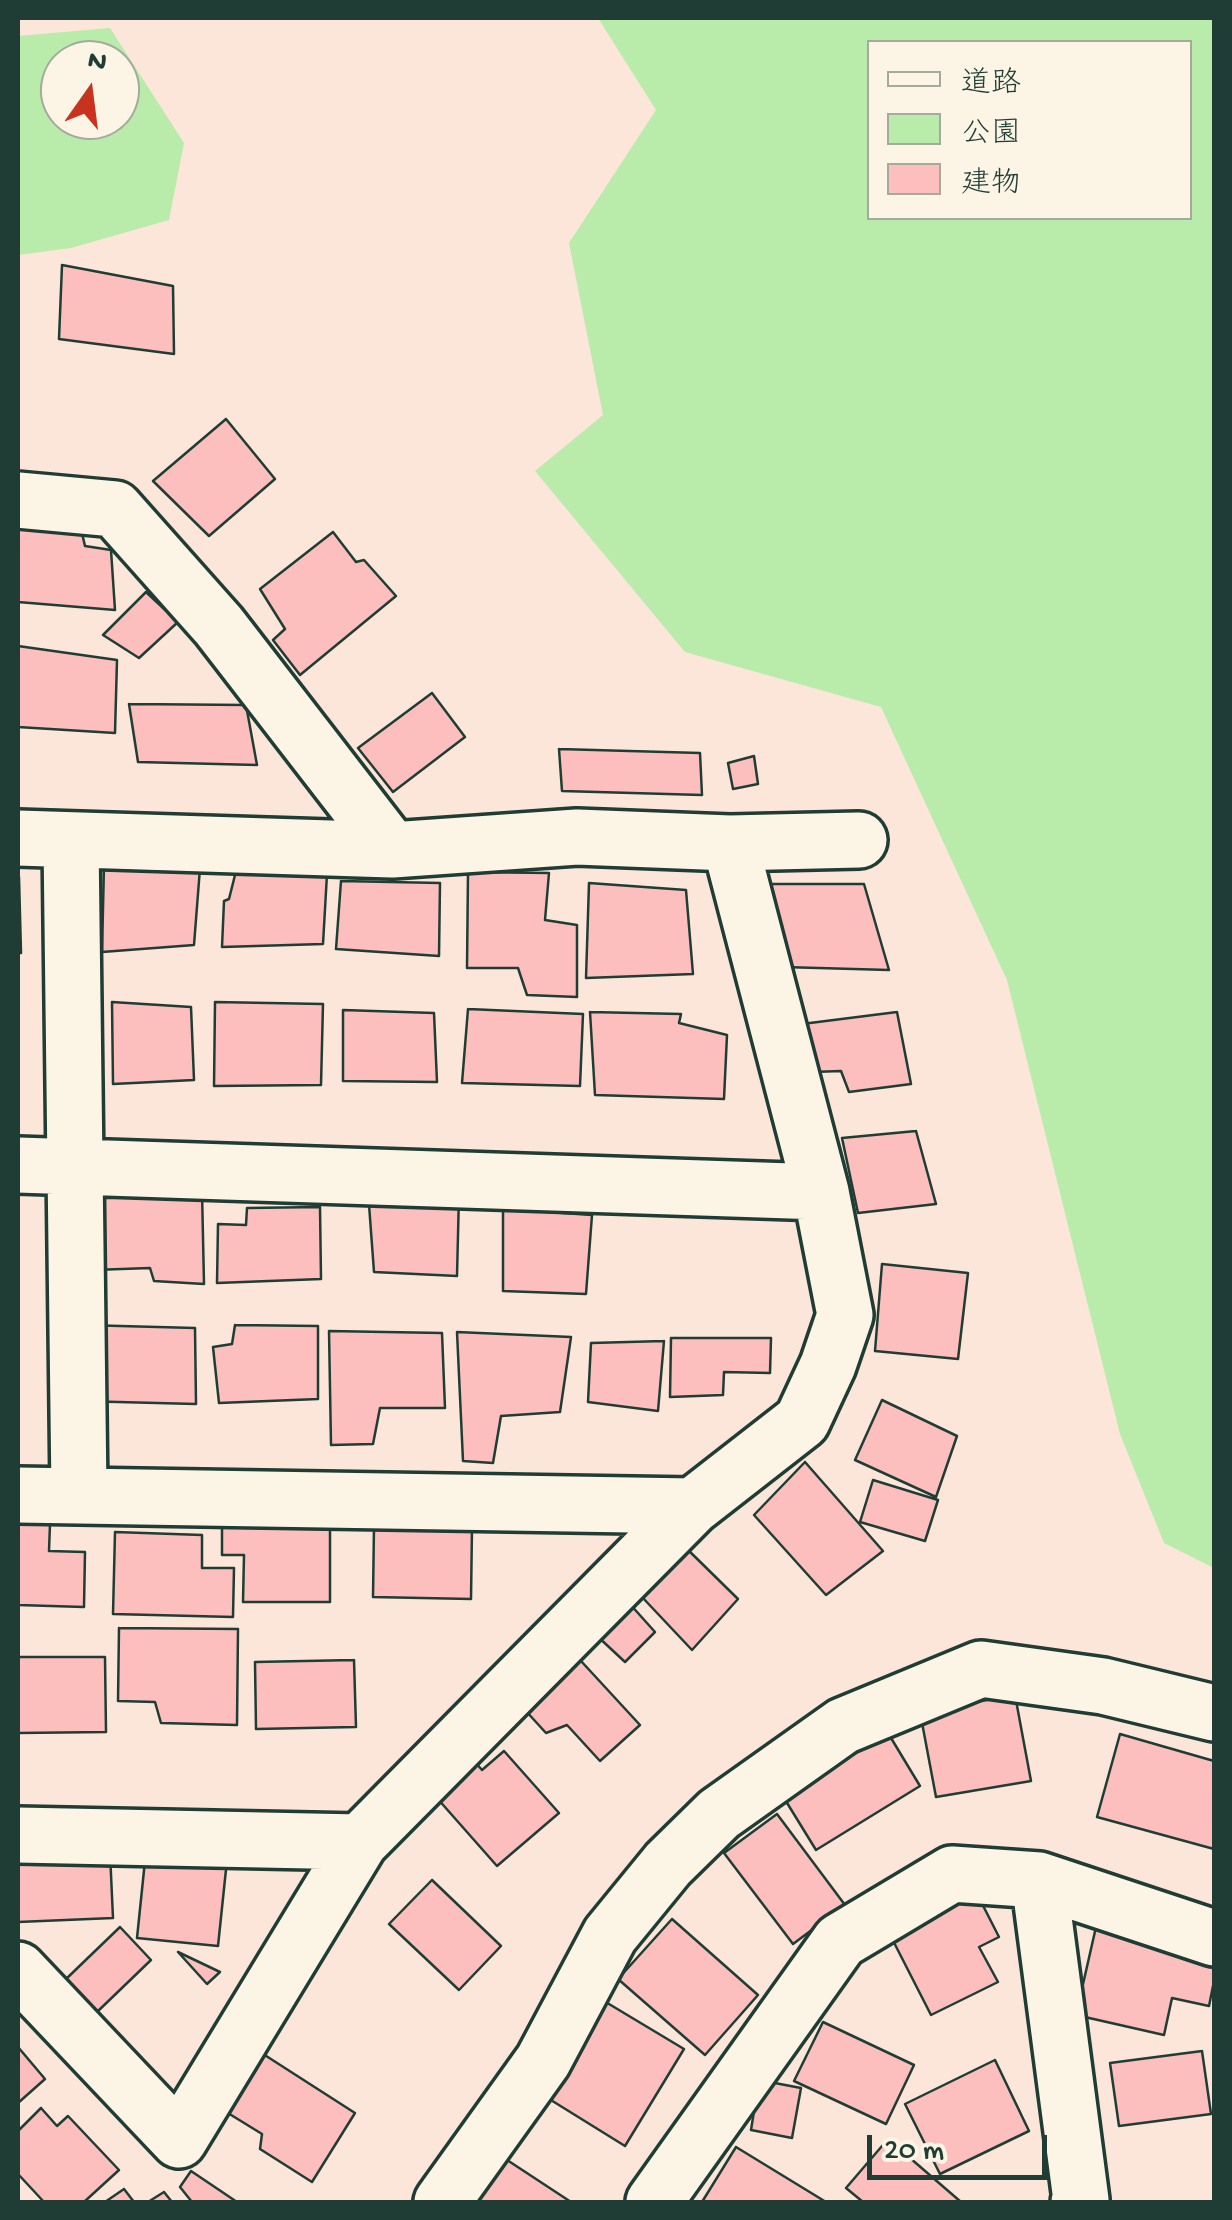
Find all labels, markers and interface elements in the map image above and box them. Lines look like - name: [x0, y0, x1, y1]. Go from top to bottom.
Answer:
- north arrow: [40, 40, 140, 140]
- legend: [867, 40, 1192, 220]
- text: N: [84, 44, 110, 81]
- text: 道路: [961, 68, 1021, 103]
- text: 公園: [961, 118, 1021, 153]
- text: 建物: [961, 168, 1021, 203]
- scale bar: [872, 2115, 1052, 2177]
- text: 20 m: [884, 2135, 944, 2170]

